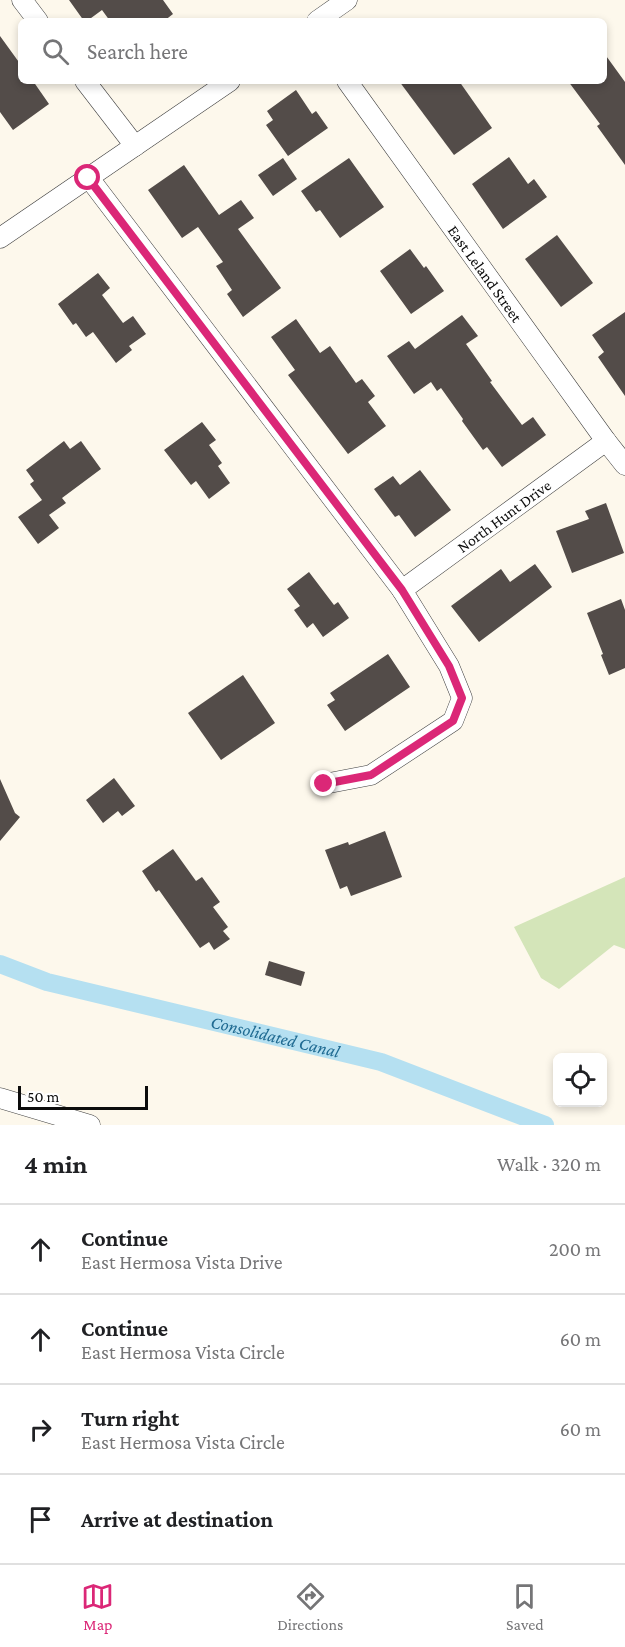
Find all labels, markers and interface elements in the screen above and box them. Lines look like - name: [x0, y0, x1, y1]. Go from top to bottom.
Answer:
- search box: [18, 18, 607, 84]
- icon: search: [39, 35, 72, 68]
- text: Search here: [87, 39, 188, 64]
- route start: [74, 164, 100, 190]
- street label: East Leland Street: [445, 222, 526, 326]
- street label: North Hunt Drive: [454, 476, 554, 556]
- route end: [310, 770, 336, 796]
- water label: Consolidated Canal: [209, 1012, 342, 1062]
- map controls: [553, 1053, 607, 1107]
- button: locate: [553, 1053, 607, 1107]
- scale bar: [18, 1083, 148, 1110]
- text: 50 m: [27, 1088, 59, 1105]
- text: 4 min: [24, 1150, 88, 1179]
- text: Walk · 320 m: [497, 1153, 601, 1175]
- text: Continue: [81, 1226, 168, 1251]
- icon: ahead: [24, 1233, 57, 1266]
- text: 200 m: [549, 1238, 601, 1260]
- text: East Hermosa Vista Drive: [81, 1251, 282, 1273]
- text: Continue: [81, 1316, 168, 1341]
- icon: ahead: [24, 1323, 57, 1356]
- text: 60 m: [560, 1328, 601, 1350]
- text: East Hermosa Vista Circle: [81, 1341, 285, 1363]
- text: Turn right: [81, 1406, 179, 1431]
- icon: right: [24, 1413, 57, 1446]
- text: 60 m: [560, 1418, 601, 1440]
- text: East Hermosa Vista Circle: [81, 1431, 285, 1453]
- icon: arrive: [24, 1503, 57, 1536]
- text: Arrive at destination: [81, 1507, 273, 1532]
- tab: Map: [81, 1580, 114, 1633]
- tab: Directions: [277, 1580, 343, 1633]
- tab: Saved: [506, 1580, 544, 1633]

